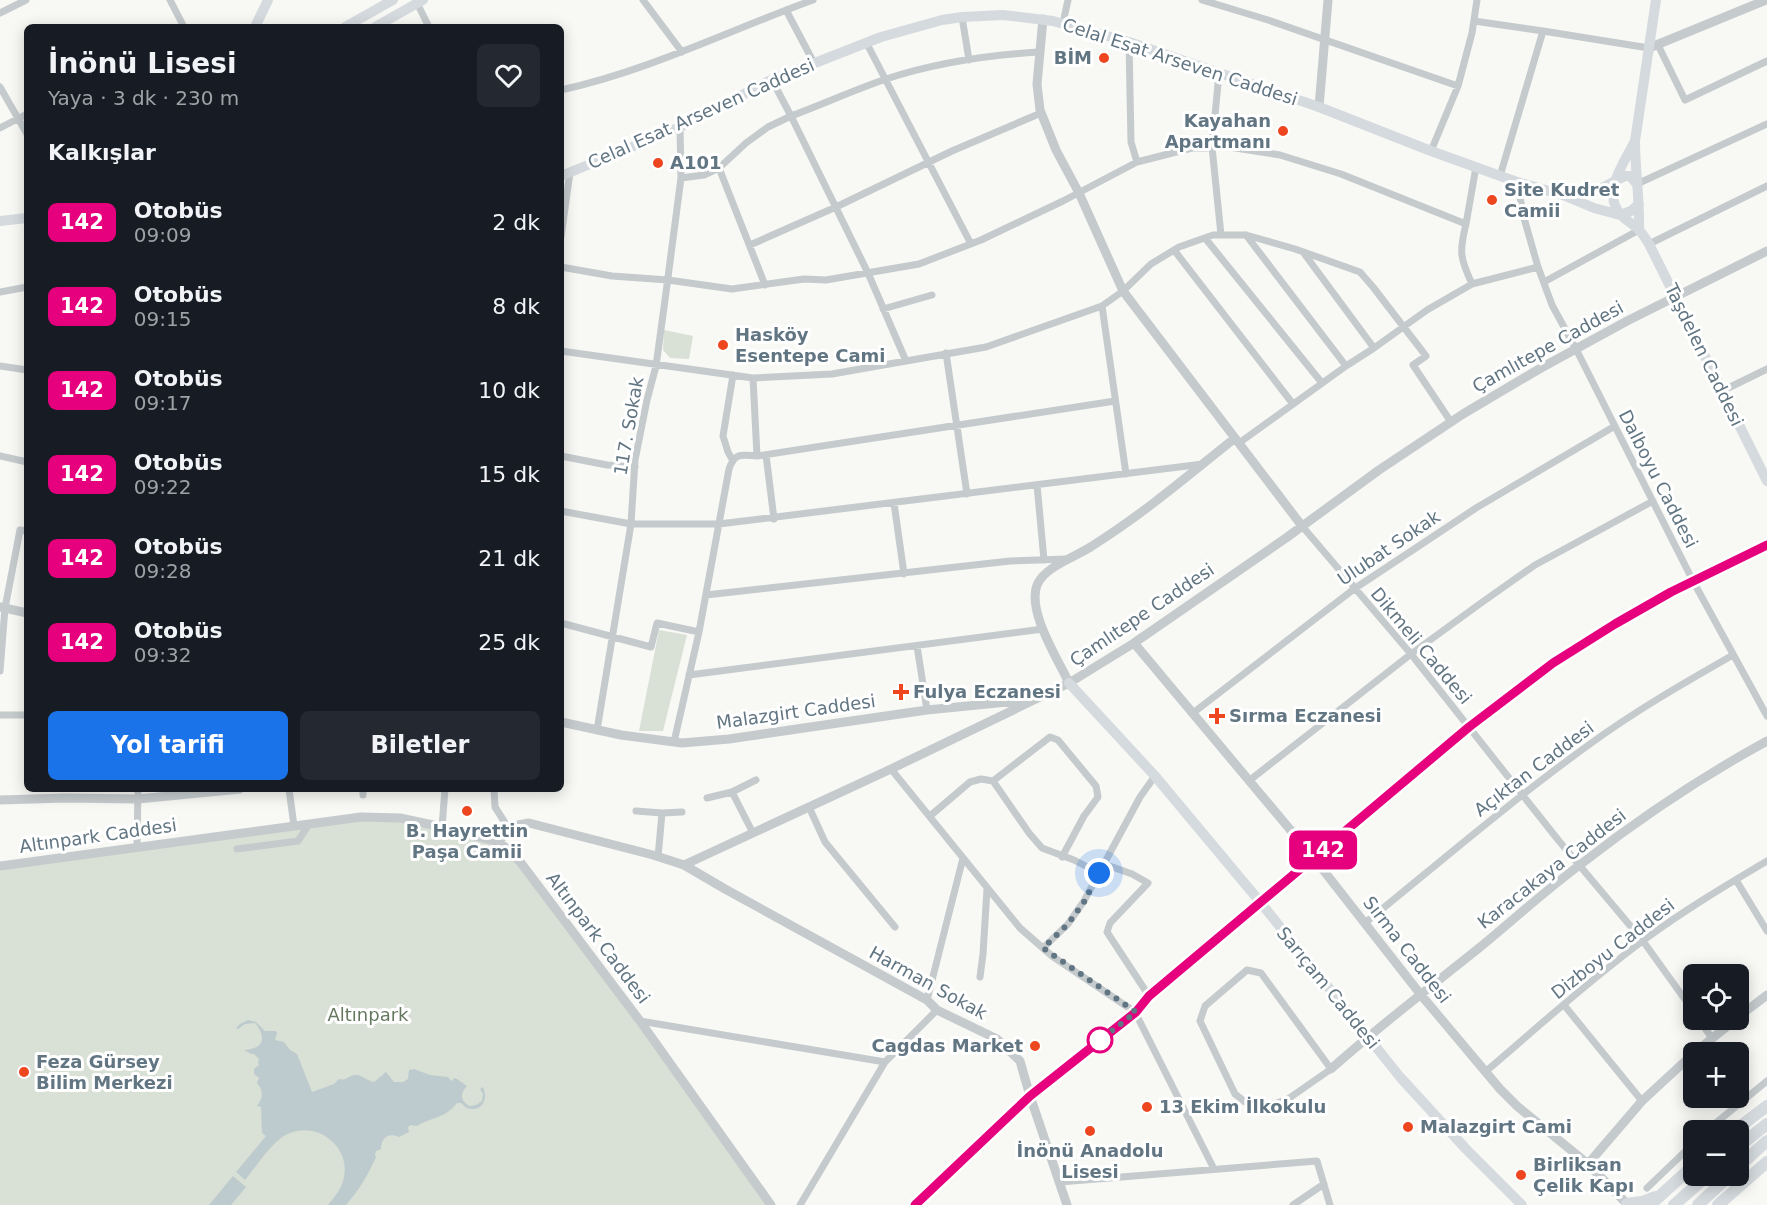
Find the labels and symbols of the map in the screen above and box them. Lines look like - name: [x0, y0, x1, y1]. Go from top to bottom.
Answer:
- street label: Celal Esat Arseven Caddesi: [1060, 14, 1300, 110]
- place label: BİM: [1054, 47, 1092, 68]
- marker: BİM: [1097, 51, 1111, 65]
- street label: Celal Esat Arseven Caddesi: [584, 54, 817, 173]
- place label: Kayahan Apartmanı: [1165, 110, 1271, 152]
- marker: Kayahan Apartmanı: [1276, 124, 1290, 138]
- place label: A101: [670, 152, 722, 173]
- marker: A101: [651, 156, 665, 170]
- place label: Site Kudret Camii: [1504, 179, 1620, 221]
- marker: Site Kudret Camii: [1485, 193, 1499, 207]
- street label: Taşdelen Caddesi: [1660, 279, 1748, 430]
- street label: Çamlıtepe Caddesi: [1469, 296, 1627, 397]
- place label: Hasköy Esentepe Cami: [735, 324, 886, 366]
- marker: Hasköy Esentepe Cami: [716, 338, 730, 352]
- street label: 117. Sokak: [610, 374, 648, 477]
- street label: Dalboyu Caddesi: [1615, 406, 1702, 551]
- street label: Ulubat Sokak: [1334, 505, 1444, 590]
- street label: Çamlıtepe Caddesi: [1066, 559, 1218, 671]
- street label: Dikmeli Caddesi: [1367, 583, 1476, 708]
- place label: Fulya Eczanesi: [913, 681, 1061, 702]
- marker: Fulya Eczanesi: [894, 685, 908, 699]
- street label: Malazgirt Caddesi: [715, 690, 877, 733]
- place label: Sırma Eczanesi: [1229, 705, 1382, 726]
- marker: Sırma Eczanesi: [1210, 709, 1224, 723]
- street label: Açıktan Caddesi: [1470, 717, 1598, 820]
- marker: B. Hayrettin Paşa Camii: [460, 804, 474, 818]
- street label: Karacakaya Caddesi: [1473, 804, 1630, 933]
- street label: Altınpark Caddesi: [18, 814, 178, 857]
- place label: B. Hayrettin Paşa Camii: [406, 820, 528, 862]
- line badge: 142: [1288, 830, 1358, 870]
- your location: [1084, 858, 1114, 888]
- street label: Altınpark Caddesi: [542, 868, 655, 1007]
- street label: Sırma Caddesi: [1359, 892, 1456, 1007]
- street label: Dizboyu Caddesi: [1547, 894, 1678, 1003]
- street label: Sarıçam Caddesi: [1273, 922, 1384, 1053]
- street label: Harman Sokak: [866, 942, 991, 1024]
- park label: Altınpark: [327, 1004, 409, 1025]
- unlabelled marker: [1087, 1027, 1113, 1053]
- place label: Cagdas Market: [872, 1035, 1023, 1056]
- marker: Cagdas Market: [1028, 1039, 1042, 1053]
- place label: Feza Gürsey Bilim Merkezi: [36, 1051, 173, 1093]
- marker: Feza Gürsey Bilim Merkezi: [17, 1065, 31, 1079]
- place label: 13 Ekim İlkokulu: [1159, 1096, 1326, 1117]
- marker: 13 Ekim İlkokulu: [1140, 1100, 1154, 1114]
- place label: Malazgirt Cami: [1420, 1116, 1572, 1137]
- marker: Malazgirt Cami: [1401, 1120, 1415, 1134]
- marker: İnönü Anadolu Lisesi: [1083, 1124, 1097, 1138]
- place label: İnönü Anadolu Lisesi: [1017, 1140, 1163, 1182]
- place label: Birliksan Çelik Kapı: [1533, 1154, 1634, 1196]
- marker: Birliksan Çelik Kapı: [1514, 1168, 1528, 1182]

